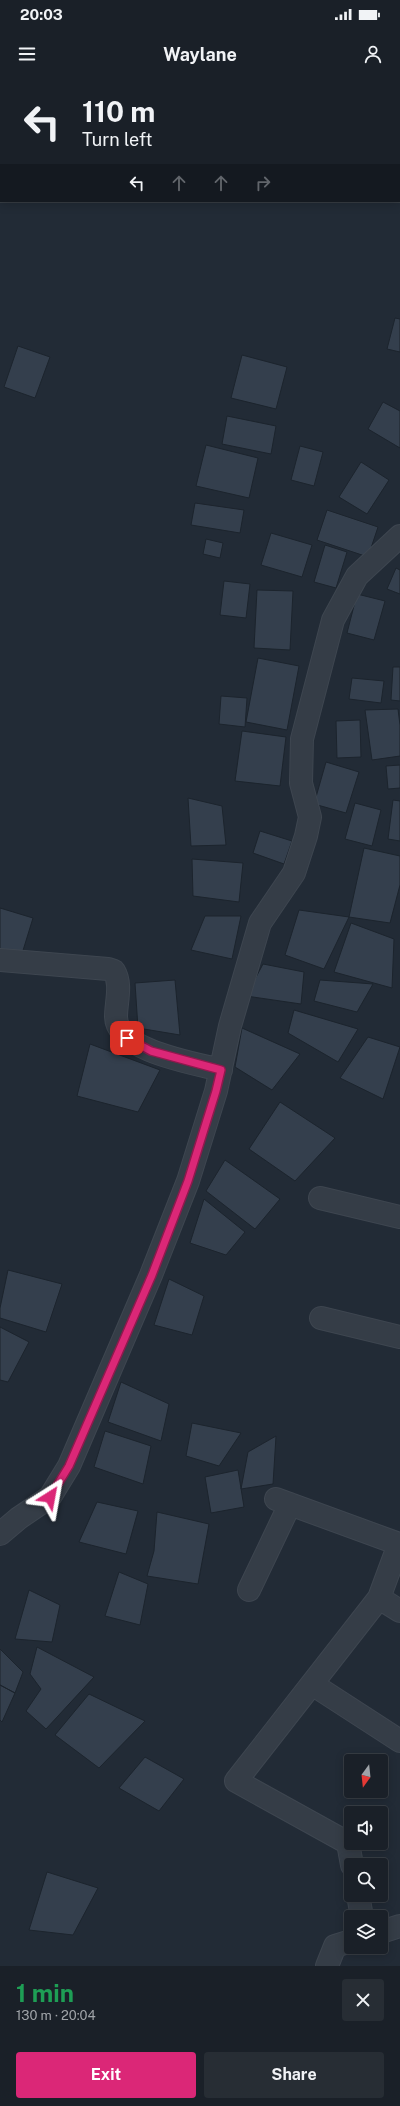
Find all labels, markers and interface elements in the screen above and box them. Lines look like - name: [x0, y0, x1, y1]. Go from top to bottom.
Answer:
- text: 20:03: [20, 6, 63, 23]
- icon: menu: [16, 43, 38, 65]
- icon: person: [362, 43, 384, 65]
- text: Waylane: [163, 44, 237, 65]
- text: 110 m: [82, 95, 155, 128]
- icon: left: [16, 96, 68, 148]
- text: Turn left: [82, 129, 152, 150]
- icon: left: [126, 172, 148, 194]
- icon: ahead: [168, 172, 190, 194]
- icon: ahead: [210, 172, 232, 194]
- icon: right: [252, 172, 274, 194]
- pin: [110, 1021, 144, 1055]
- icon: arrive: [116, 1027, 138, 1049]
- position arrow: [29, 1476, 71, 1518]
- north arrow: [344, 1754, 388, 1798]
- map controls: [344, 1754, 388, 1954]
- button: sound: [344, 1806, 388, 1850]
- button: search: [344, 1858, 388, 1902]
- button: layers: [344, 1910, 388, 1954]
- text: 1 min: [16, 1979, 74, 2007]
- button: close: [342, 1979, 384, 2021]
- text: 130 m · 20:04: [16, 2008, 96, 2023]
- button: Exit: [16, 2052, 196, 2098]
- button: Share: [204, 2052, 384, 2098]

